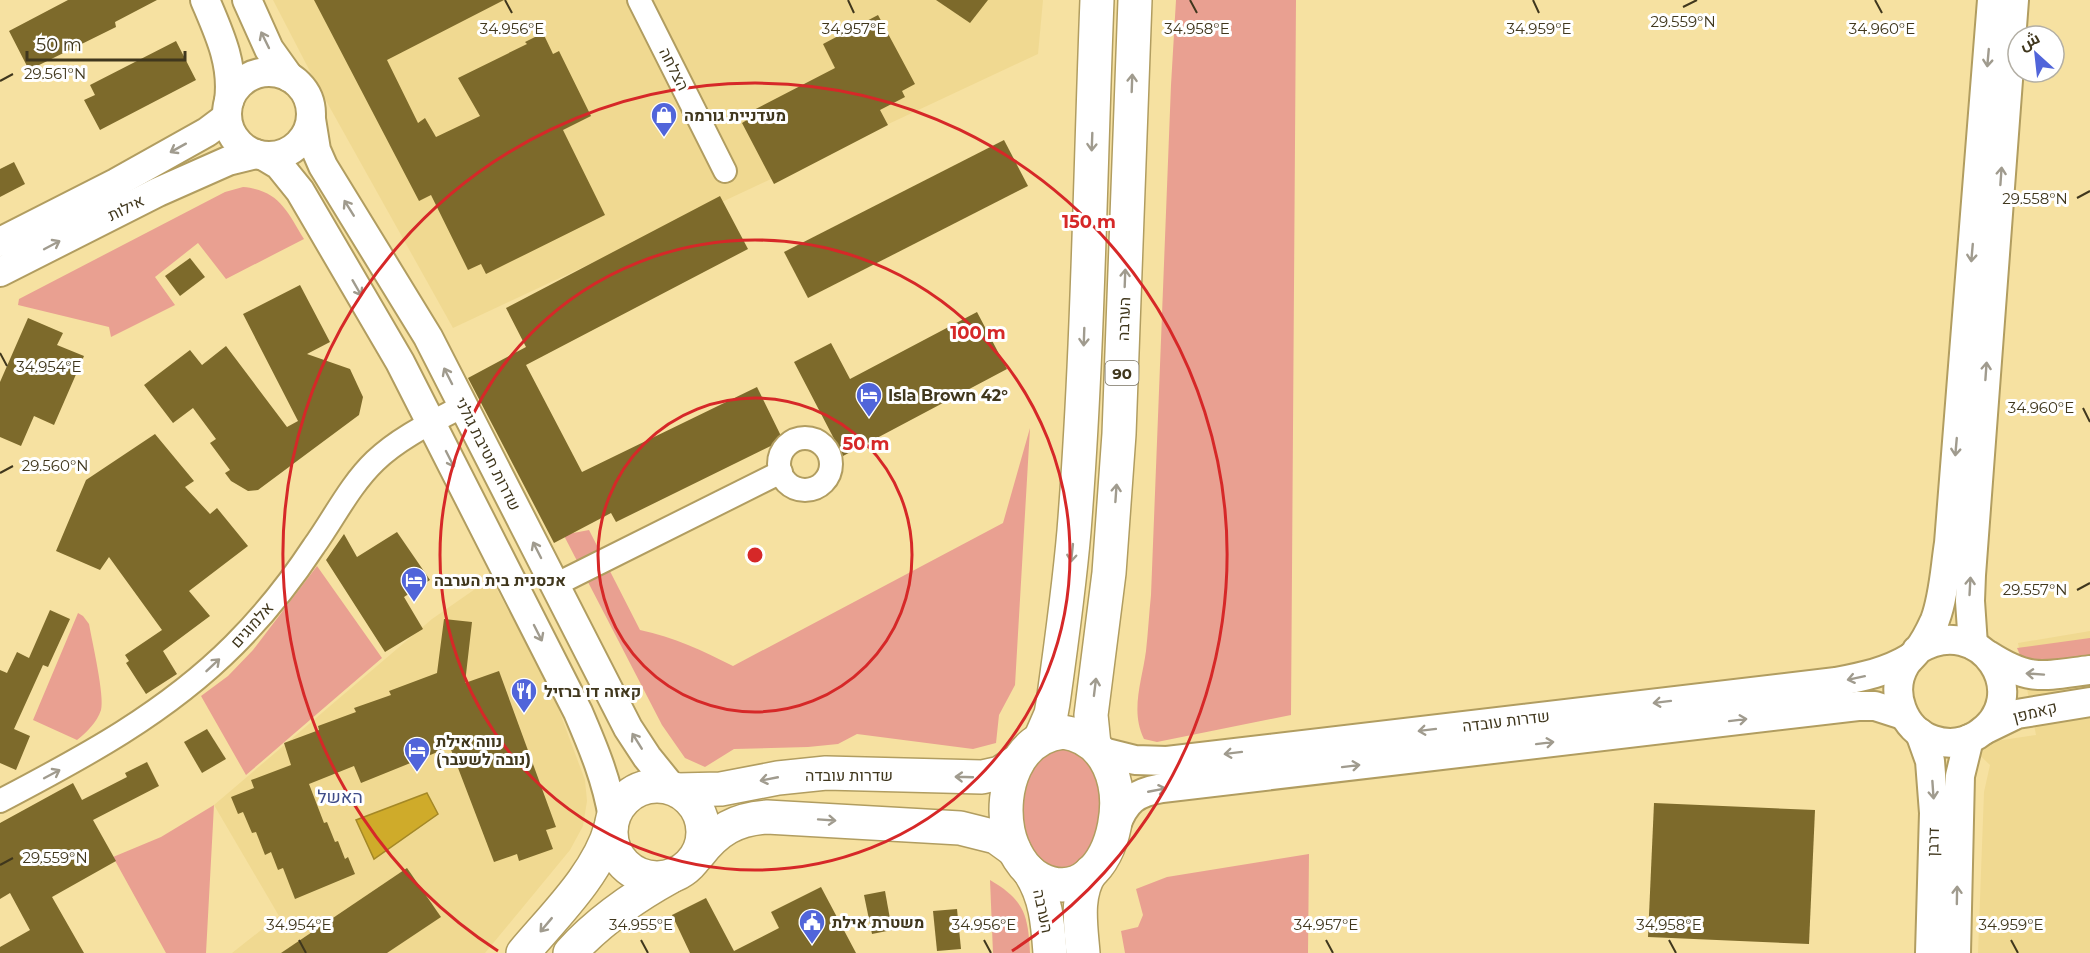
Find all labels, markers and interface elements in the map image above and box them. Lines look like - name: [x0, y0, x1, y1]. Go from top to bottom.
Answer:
- text: 29.559°N: [1650, 12, 1716, 31]
- text: 34.956°E: [480, 19, 544, 38]
- text: 34.957°E: [822, 19, 886, 38]
- text: 34.958°E: [1164, 19, 1230, 38]
- text: 34.959°E: [1507, 19, 1571, 38]
- text: 34.960°E: [1849, 19, 1915, 38]
- scale bar: [27, 24, 184, 62]
- north arrow: [2006, 24, 2066, 84]
- text: ش: [2016, 28, 2043, 54]
- one-way arrow: [258, 32, 270, 50]
- text: 50 m: [36, 34, 82, 56]
- street label: הצלחה: [655, 44, 693, 94]
- one-way arrow: [1982, 48, 1993, 68]
- text: 29.561°N: [24, 64, 86, 83]
- one-way arrow: [1126, 73, 1138, 93]
- shop icon: מעדניית גורמה: [649, 100, 679, 138]
- place label: מעדניית גורמה: [684, 106, 786, 125]
- one-way arrow: [1086, 132, 1097, 152]
- one-way arrow: [170, 142, 187, 154]
- one-way arrow: [1996, 167, 2007, 187]
- text: 29.558°N: [2002, 189, 2068, 208]
- street label: אילות: [105, 191, 147, 225]
- one-way arrow: [343, 201, 355, 217]
- text: 150 m: [1062, 211, 1116, 233]
- one-way arrow: [43, 239, 60, 251]
- one-way arrow: [1966, 242, 1977, 262]
- one-way arrow: [1120, 268, 1131, 288]
- one-way arrow: [351, 279, 363, 296]
- street label: הערבה: [1114, 297, 1134, 341]
- text: 100 m: [950, 322, 1006, 344]
- one-way arrow: [1079, 327, 1090, 347]
- text: 34.954°E: [16, 357, 82, 376]
- road number: 90: [1106, 361, 1138, 385]
- one-way arrow: [1981, 361, 1992, 381]
- one-way arrow: [442, 367, 454, 385]
- hotel icon: Isla Brown 42°: [854, 380, 884, 418]
- place label: Isla Brown 42°: [888, 386, 1008, 405]
- street label: שדרות חטיבת גולני: [451, 394, 525, 514]
- text: 34.960°E: [2008, 398, 2074, 417]
- text: 50 m: [843, 433, 889, 455]
- one-way arrow: [1951, 437, 1962, 457]
- one-way arrow: [444, 450, 456, 468]
- text: 29.560°N: [22, 456, 88, 475]
- one-way arrow: [1110, 484, 1121, 504]
- one-way arrow: [531, 541, 542, 559]
- one-way arrow: [1066, 542, 1077, 562]
- centre of rings: [745, 545, 765, 565]
- hotel icon: אכסנית בית הערבה: [399, 565, 429, 603]
- place label: אכסנית בית הערבה: [434, 571, 566, 590]
- one-way arrow: [1965, 577, 1976, 597]
- text: 29.557°N: [2003, 580, 2067, 599]
- street label: אלמוגים: [227, 598, 277, 652]
- one-way arrow: [532, 624, 544, 641]
- one-way arrow: [205, 658, 220, 672]
- one-way arrow: [2026, 669, 2046, 680]
- one-way arrow: [1847, 673, 1866, 684]
- restaurant icon: קאזה דו ברזיל: [509, 676, 539, 714]
- one-way arrow: [1089, 678, 1100, 698]
- place label: קאזה דו ברזיל: [544, 682, 641, 701]
- one-way arrow: [1653, 697, 1673, 708]
- street label: קאמפן: [2011, 697, 2059, 727]
- street label: שדרות עובדה: [1461, 706, 1551, 736]
- one-way arrow: [1728, 714, 1748, 725]
- one-way arrow: [1418, 725, 1438, 736]
- place label: נווה אילת (נובה לשעבר): [436, 732, 531, 769]
- one-way arrow: [630, 733, 642, 750]
- hotel icon: נווה אילת (נובה לשעבר): [402, 735, 432, 773]
- one-way arrow: [1534, 737, 1554, 748]
- one-way arrow: [1224, 748, 1244, 759]
- one-way arrow: [1341, 760, 1360, 771]
- street label: שדרות עובדה: [805, 766, 893, 785]
- one-way arrow: [42, 768, 60, 779]
- one-way arrow: [954, 771, 974, 783]
- one-way arrow: [760, 774, 780, 785]
- one-way arrow: [1928, 779, 1939, 799]
- one-way arrow: [1147, 784, 1167, 795]
- district label: האשל: [317, 786, 363, 808]
- one-way arrow: [817, 815, 837, 826]
- street label: דרבן: [1923, 827, 1943, 857]
- text: 29.559°N: [22, 848, 88, 867]
- one-way arrow: [1952, 885, 1963, 905]
- street label: הערבה: [1029, 887, 1057, 935]
- public building icon: משטרת אילת: [797, 907, 827, 945]
- place label: משטרת אילת: [832, 913, 924, 932]
- text: 34.954°E: [266, 915, 332, 934]
- text: 34.955°E: [609, 915, 673, 934]
- text: 34.956°E: [952, 915, 1016, 934]
- text: 34.957°E: [1294, 915, 1358, 934]
- text: 34.958°E: [1636, 915, 1702, 934]
- text: 34.959°E: [1979, 915, 2043, 934]
- one-way arrow: [540, 917, 553, 933]

